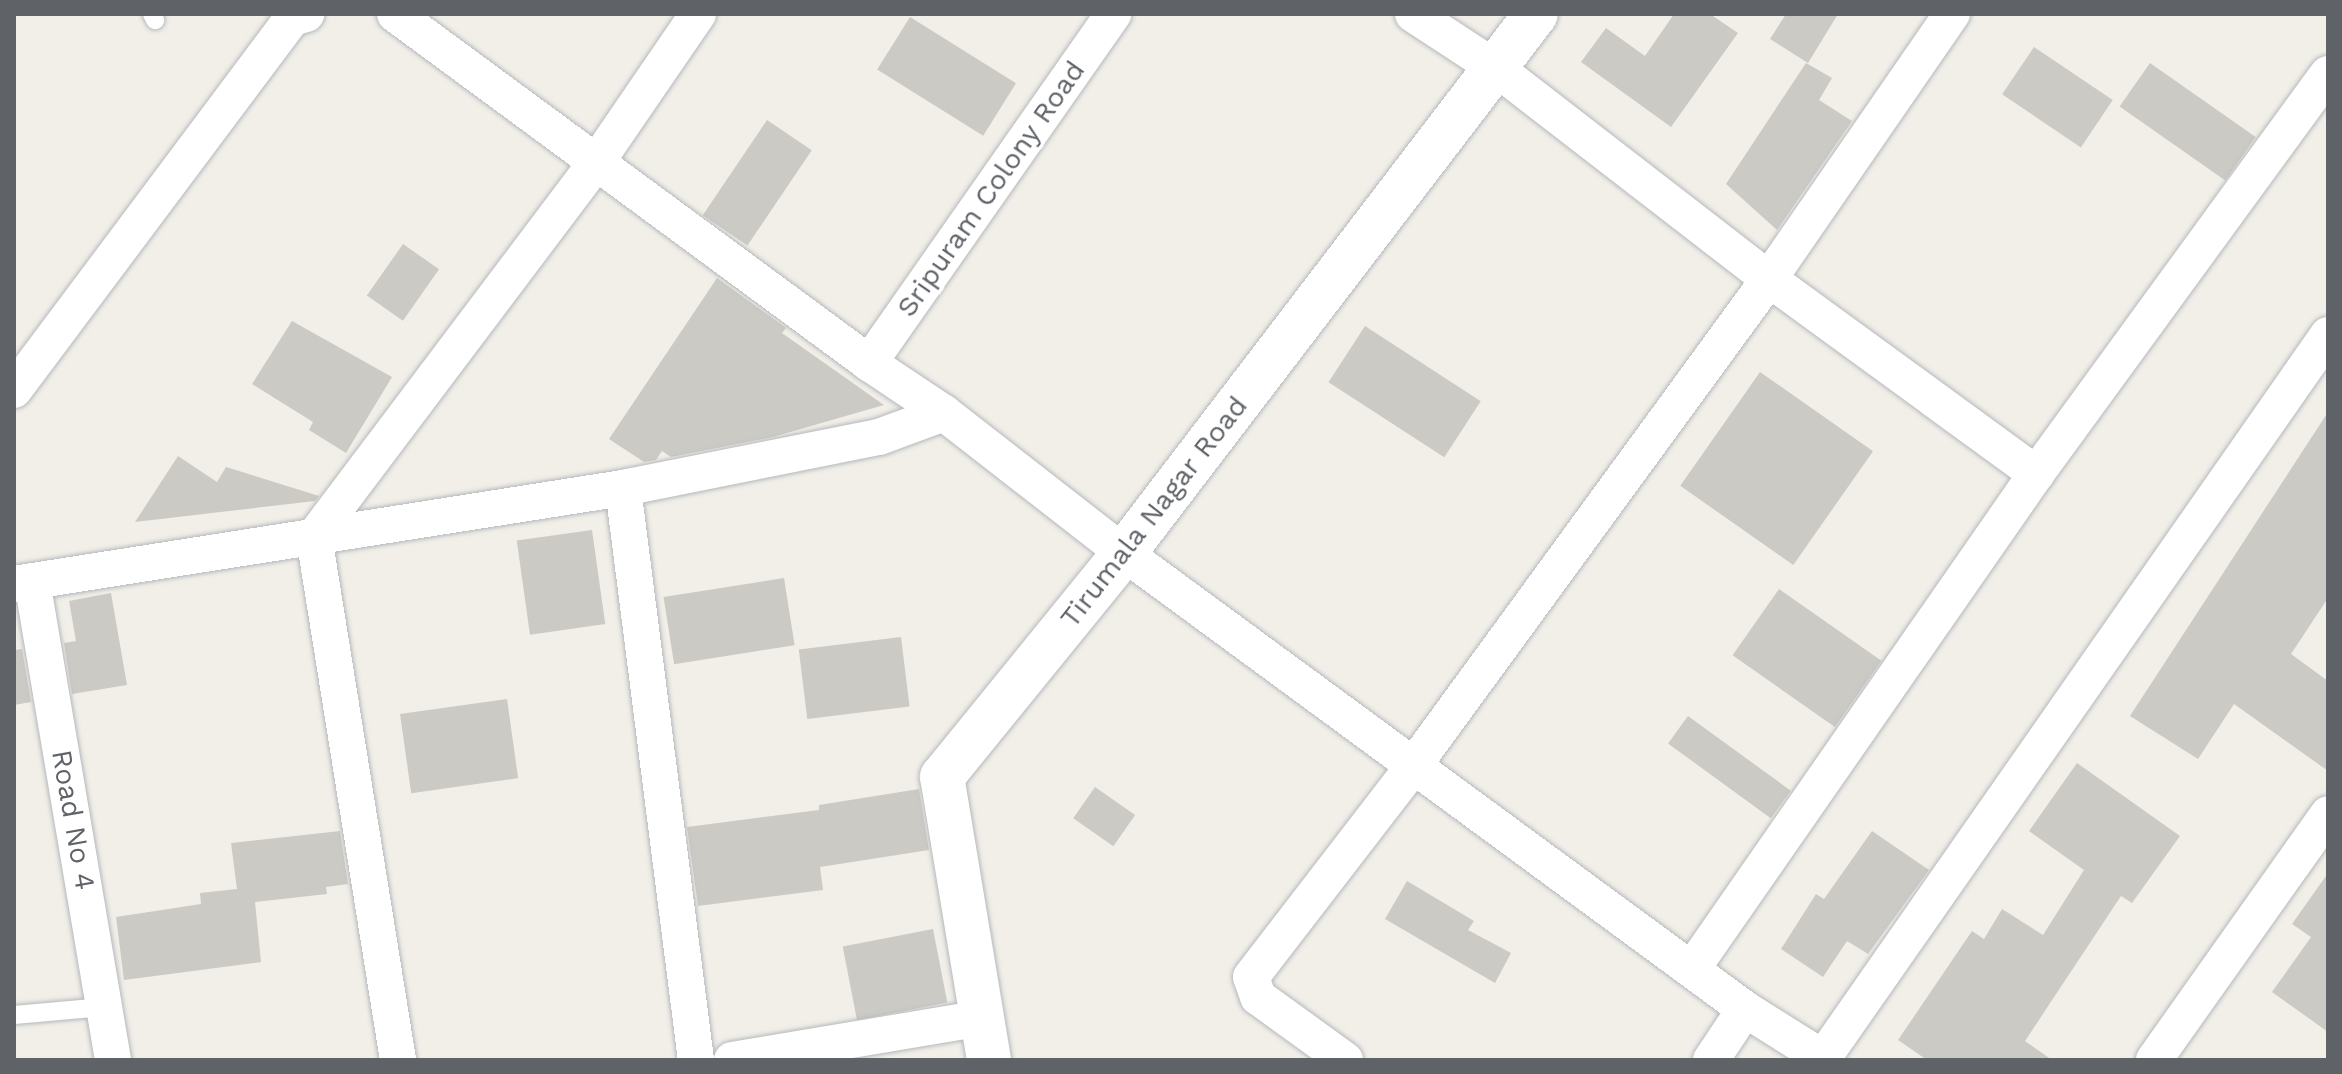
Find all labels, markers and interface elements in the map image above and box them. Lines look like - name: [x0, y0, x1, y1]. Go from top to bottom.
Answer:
- street label: Sripuram Colony Road: [890, 54, 1092, 324]
- street label: Tirumala Nagar Road: [1053, 389, 1255, 635]
- street label: Road No 4: [44, 747, 102, 893]

